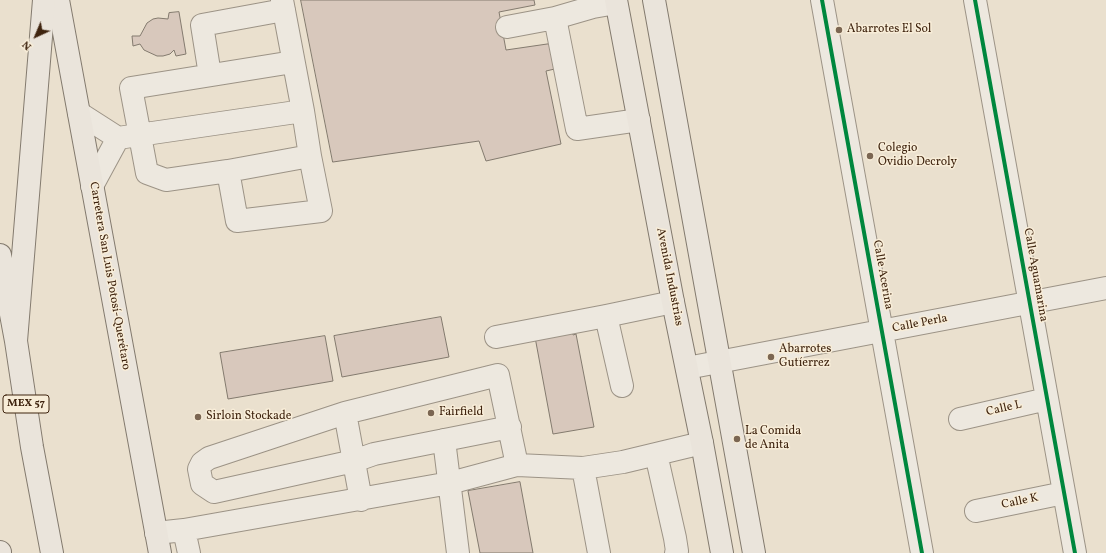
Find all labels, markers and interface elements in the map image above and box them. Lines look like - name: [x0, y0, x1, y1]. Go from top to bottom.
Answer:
- north arrow: [16, 16, 56, 56]
- place label: Abarrotes El Sol: [847, 23, 931, 37]
- marker: Abarrotes El Sol: [834, 25, 844, 35]
- text: N: [19, 37, 35, 53]
- place label: Colegio Ovidio Decroly: [878, 142, 957, 170]
- marker: Colegio Ovidio Decroly: [865, 151, 875, 161]
- street label: Carretera San Luis Potosí-Querétaro: [85, 181, 133, 371]
- street label: Avenida Industrias: [652, 227, 686, 327]
- street label: Calle Aguamarina: [1020, 227, 1050, 323]
- street label: Calle Acerina: [869, 239, 895, 311]
- street label: Calle Perla: [891, 312, 949, 336]
- place label: Abarrotes Gutíerrez: [779, 343, 831, 371]
- marker: Abarrotes Gutíerrez: [766, 352, 776, 362]
- road number: MEX 57: [3, 395, 49, 413]
- street label: Calle L: [985, 398, 1023, 420]
- place label: Fairfield: [439, 406, 483, 420]
- marker: Fairfield: [426, 408, 436, 418]
- place label: Sirloin Stockade: [206, 410, 292, 424]
- marker: Sirloin Stockade: [193, 412, 203, 422]
- place label: La Comida de Anita: [745, 425, 801, 453]
- marker: La Comida de Anita: [732, 434, 742, 444]
- street label: Calle K: [1000, 491, 1040, 513]

